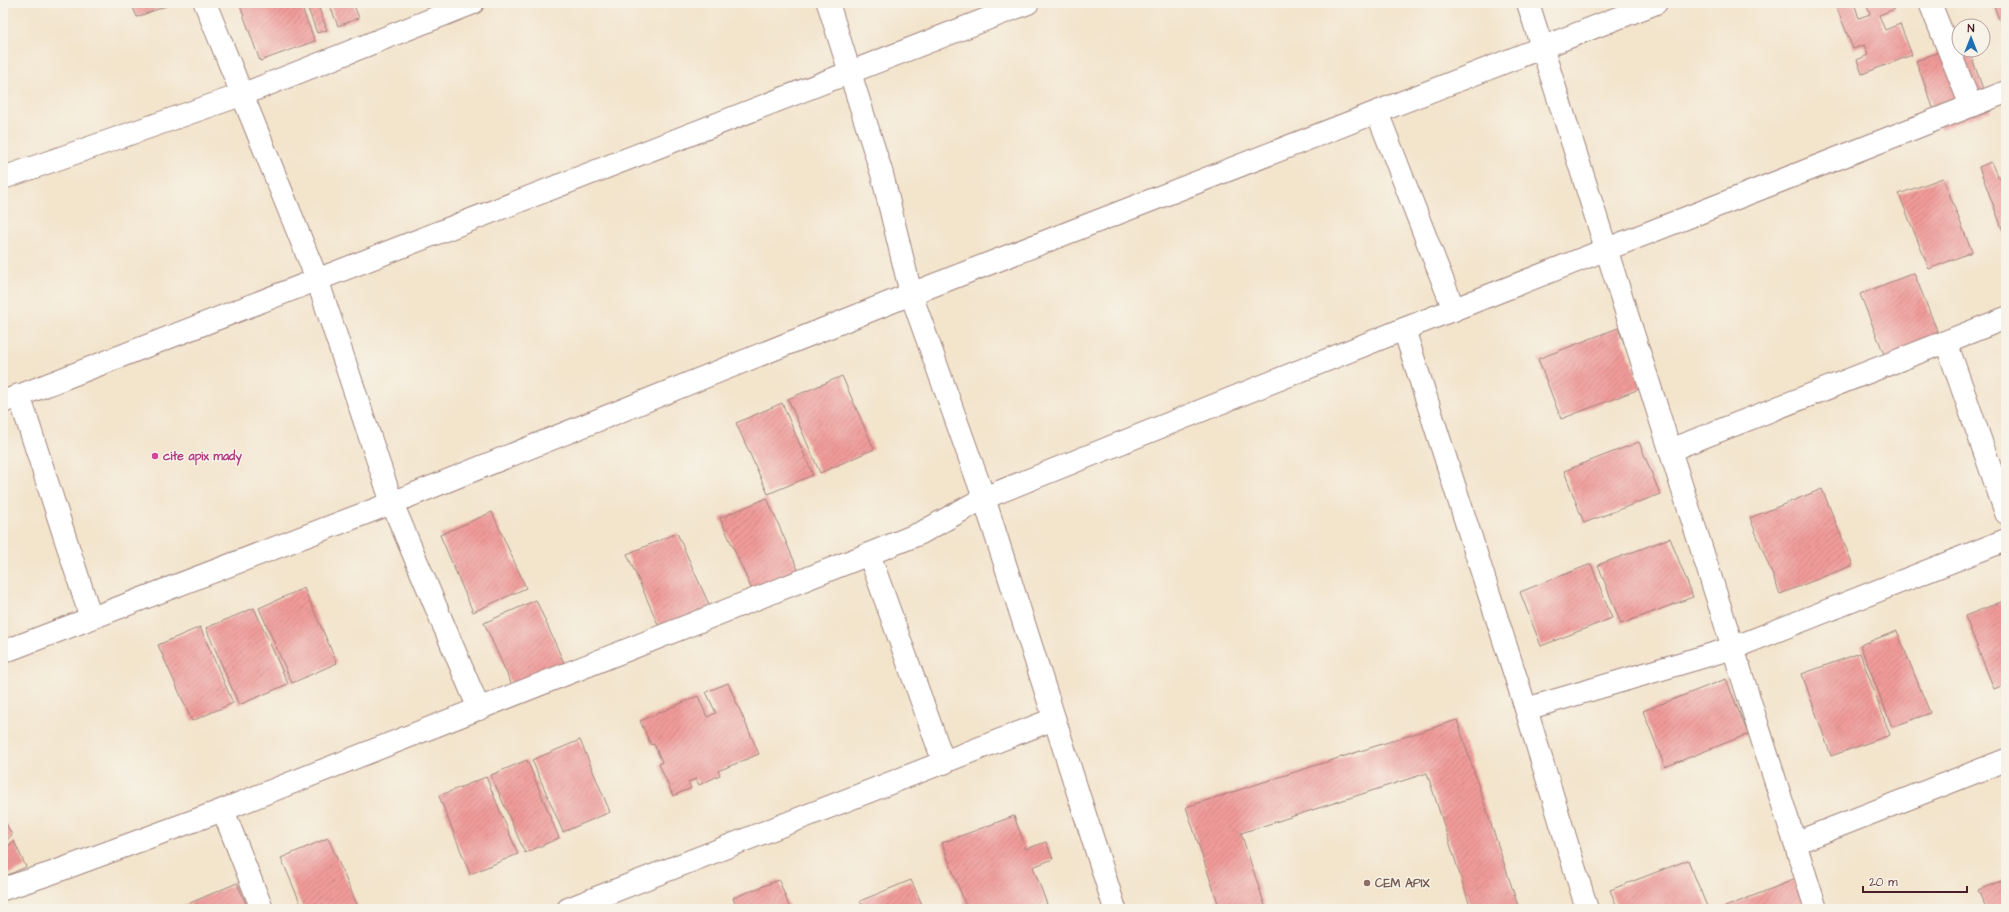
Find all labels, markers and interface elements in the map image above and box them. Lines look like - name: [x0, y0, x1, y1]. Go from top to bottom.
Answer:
- north arrow: [1951, 18, 1991, 58]
- text: N: [1968, 21, 1975, 36]
- place label: cite apix mady: [163, 448, 242, 466]
- marker: cite apix mady: [150, 451, 160, 461]
- scale bar: [1863, 868, 1967, 894]
- text: 20 m: [1869, 874, 1898, 891]
- place label: CEM APIX: [1375, 875, 1430, 892]
- marker: CEM APIX: [1362, 878, 1372, 888]

